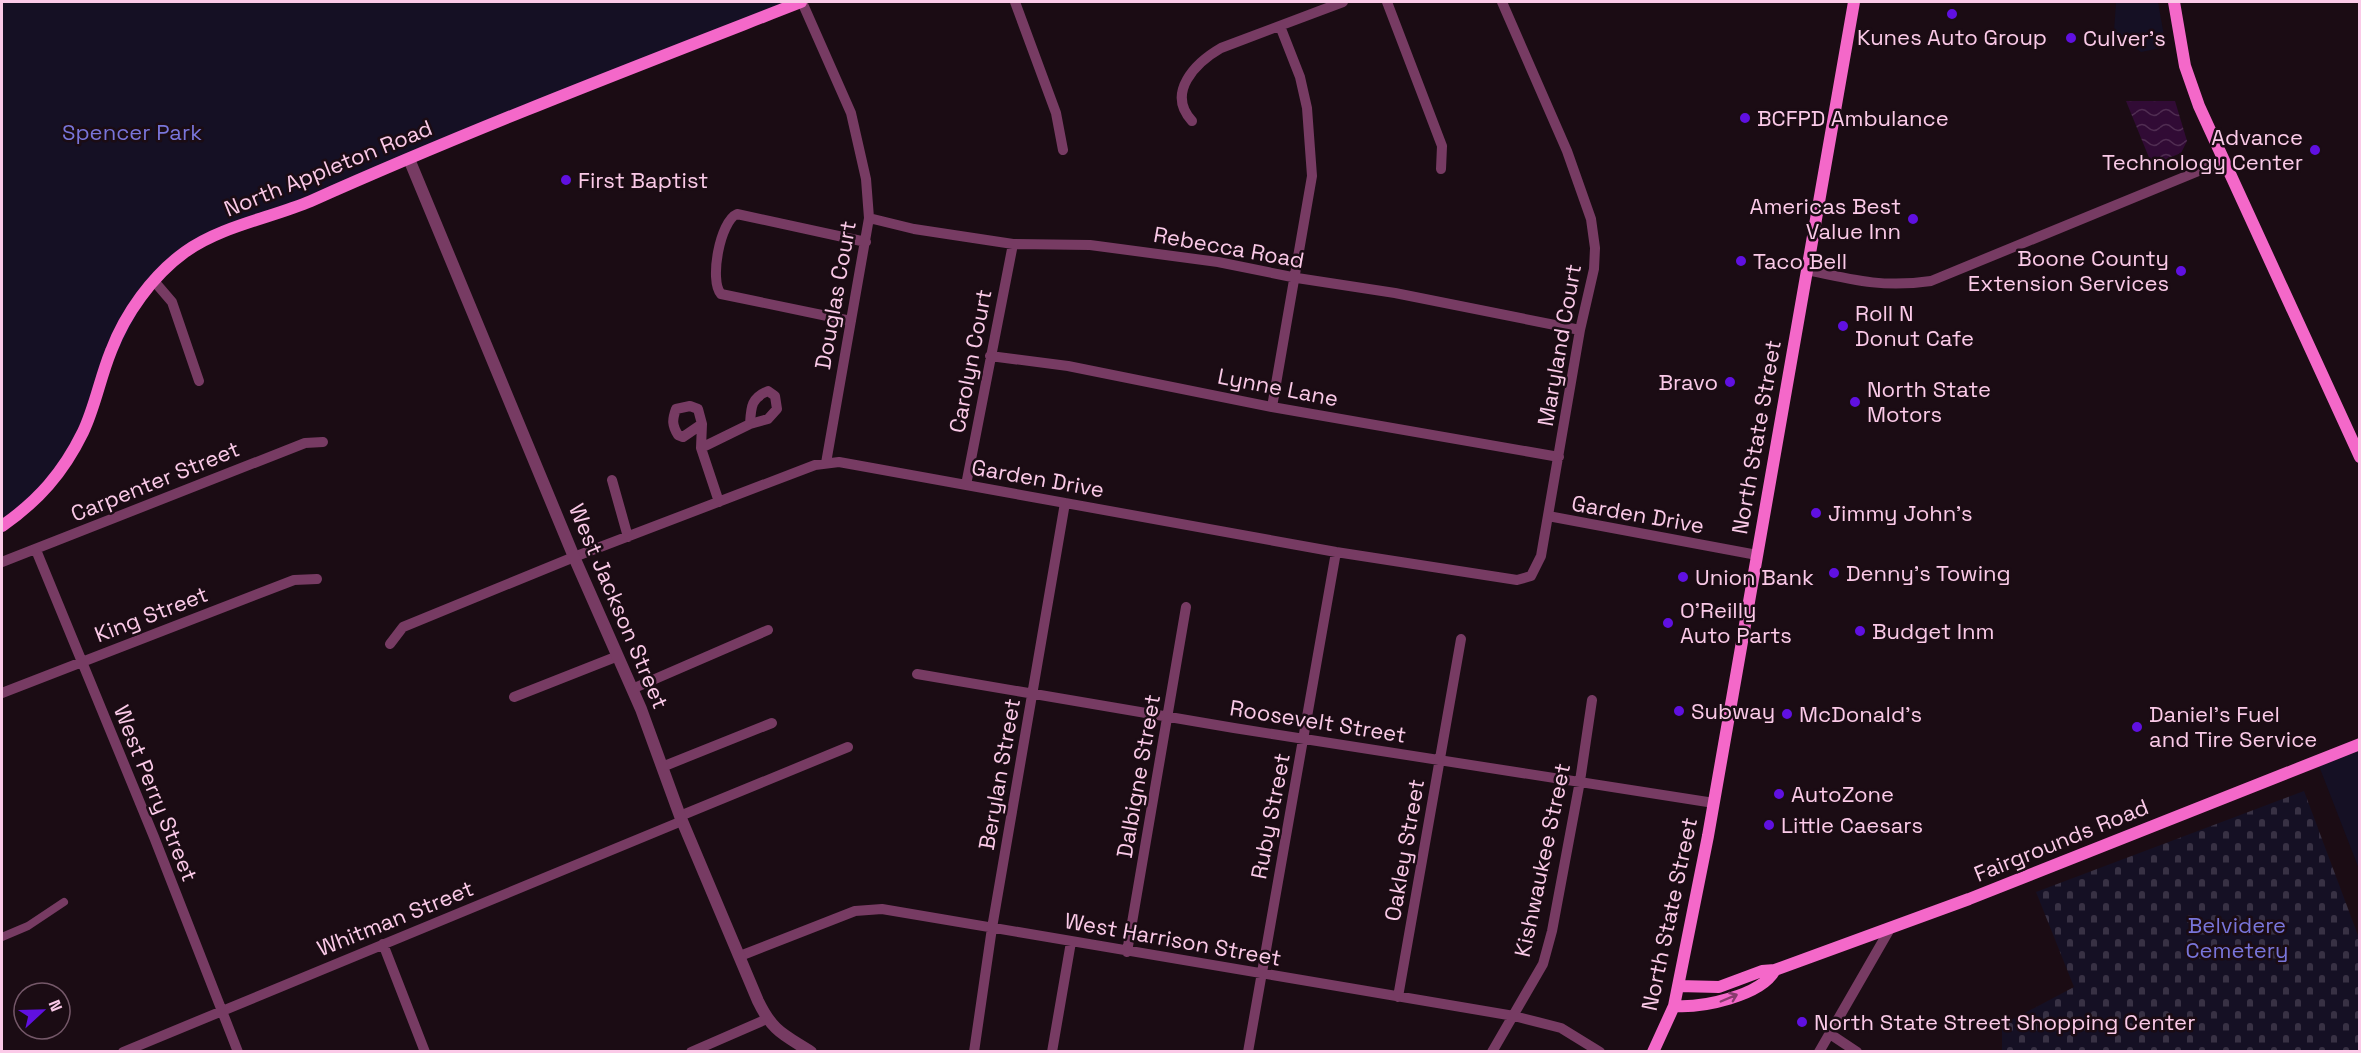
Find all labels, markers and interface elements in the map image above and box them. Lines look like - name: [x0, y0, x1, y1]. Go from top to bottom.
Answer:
- marker: Kunes Auto Group: [1945, 7, 1959, 21]
- place label: Kunes Auto Group: [1857, 23, 2047, 51]
- place label: Culver's: [2083, 24, 2166, 52]
- marker: Culver's: [2064, 31, 2078, 45]
- place label: BCFPD Ambulance: [1757, 104, 1949, 132]
- marker: BCFPD Ambulance: [1738, 111, 1752, 125]
- street label: North Appleton Road: [220, 113, 436, 223]
- park label: Spencer Park: [62, 118, 202, 146]
- place label: Advance Technology Center: [2102, 123, 2303, 176]
- marker: Advance Technology Center: [2308, 143, 2322, 157]
- place label: First Baptist: [578, 166, 708, 194]
- marker: First Baptist: [559, 173, 573, 187]
- place label: Americas Best Value Inn: [1750, 192, 1901, 245]
- marker: Americas Best Value Inn: [1906, 212, 1920, 226]
- street label: Douglas Court: [808, 218, 862, 372]
- street label: Rebecca Road: [1151, 220, 1307, 274]
- place label: Boone County Extension Services: [1968, 244, 2169, 297]
- place label: Taco Bell: [1753, 247, 1847, 275]
- marker: Taco Bell: [1734, 254, 1748, 268]
- street label: Maryland Court: [1531, 262, 1587, 428]
- marker: Boone County Extension Services: [2174, 264, 2188, 278]
- street label: Carolyn Court: [942, 287, 998, 435]
- place label: Roll N Donut Cafe: [1855, 299, 1974, 352]
- marker: Roll N Donut Cafe: [1836, 319, 1850, 333]
- street label: North State Street: [1725, 338, 1787, 536]
- street label: Lynne Lane: [1215, 362, 1341, 412]
- place label: Bravo: [1658, 368, 1718, 396]
- marker: Bravo: [1723, 375, 1737, 389]
- place label: North State Motors: [1867, 375, 1991, 428]
- marker: North State Motors: [1848, 395, 1862, 409]
- street label: Carpenter Street: [67, 434, 243, 528]
- street label: Garden Drive: [970, 453, 1106, 503]
- street label: Garden Drive: [1570, 489, 1706, 539]
- street label: West Jackson Street: [563, 499, 675, 713]
- place label: Jimmy John's: [1828, 499, 1973, 527]
- marker: Jimmy John's: [1809, 506, 1823, 520]
- place label: Denny's Towing: [1846, 559, 2011, 587]
- place label: Union Bank: [1695, 563, 1814, 591]
- marker: Denny's Towing: [1827, 566, 1841, 580]
- marker: Union Bank: [1676, 570, 1690, 584]
- street label: King Street: [90, 580, 212, 648]
- place label: O'Reilly Auto Parts: [1680, 596, 1792, 649]
- marker: O'Reilly Auto Parts: [1661, 616, 1675, 630]
- place label: Budget Inm: [1872, 617, 1994, 645]
- marker: Budget Inm: [1853, 624, 1867, 638]
- street label: Dalbigne Street: [1110, 692, 1166, 860]
- street label: Roosevelt Street: [1228, 693, 1408, 749]
- street label: Berylan Street: [972, 696, 1026, 852]
- place label: Subway: [1691, 697, 1775, 725]
- place label: McDonald's: [1799, 700, 1922, 728]
- place label: Daniel's Fuel and Tire Service: [2149, 700, 2317, 753]
- street label: West Perry Street: [108, 701, 204, 885]
- marker: Subway: [1672, 704, 1686, 718]
- marker: McDonald's: [1780, 707, 1794, 721]
- marker: Daniel's Fuel and Tire Service: [2130, 720, 2144, 734]
- street label: Ruby Street: [1244, 751, 1296, 881]
- street label: Kishwaukee Street: [1508, 761, 1576, 959]
- street label: Oakley Street: [1378, 777, 1430, 923]
- place label: AutoZone: [1791, 780, 1894, 808]
- marker: AutoZone: [1772, 787, 1786, 801]
- street label: Fairgrounds Road: [1970, 792, 2152, 888]
- place label: Little Caesars: [1781, 811, 1923, 839]
- street label: North State Street: [1635, 815, 1703, 1013]
- marker: Little Caesars: [1762, 818, 1776, 832]
- street label: Whitman Street: [313, 874, 477, 962]
- street label: West Harrison Street: [1062, 906, 1284, 972]
- park label: Belvidere Cemetery: [2185, 911, 2289, 964]
- north arrow: [12, 981, 72, 1041]
- one-way arrow: [1719, 992, 1737, 1003]
- text: N: [44, 997, 67, 1014]
- place label: North State Street Shopping Center: [1814, 1008, 2195, 1036]
- marker: North State Street Shopping Center: [1795, 1015, 1809, 1029]

